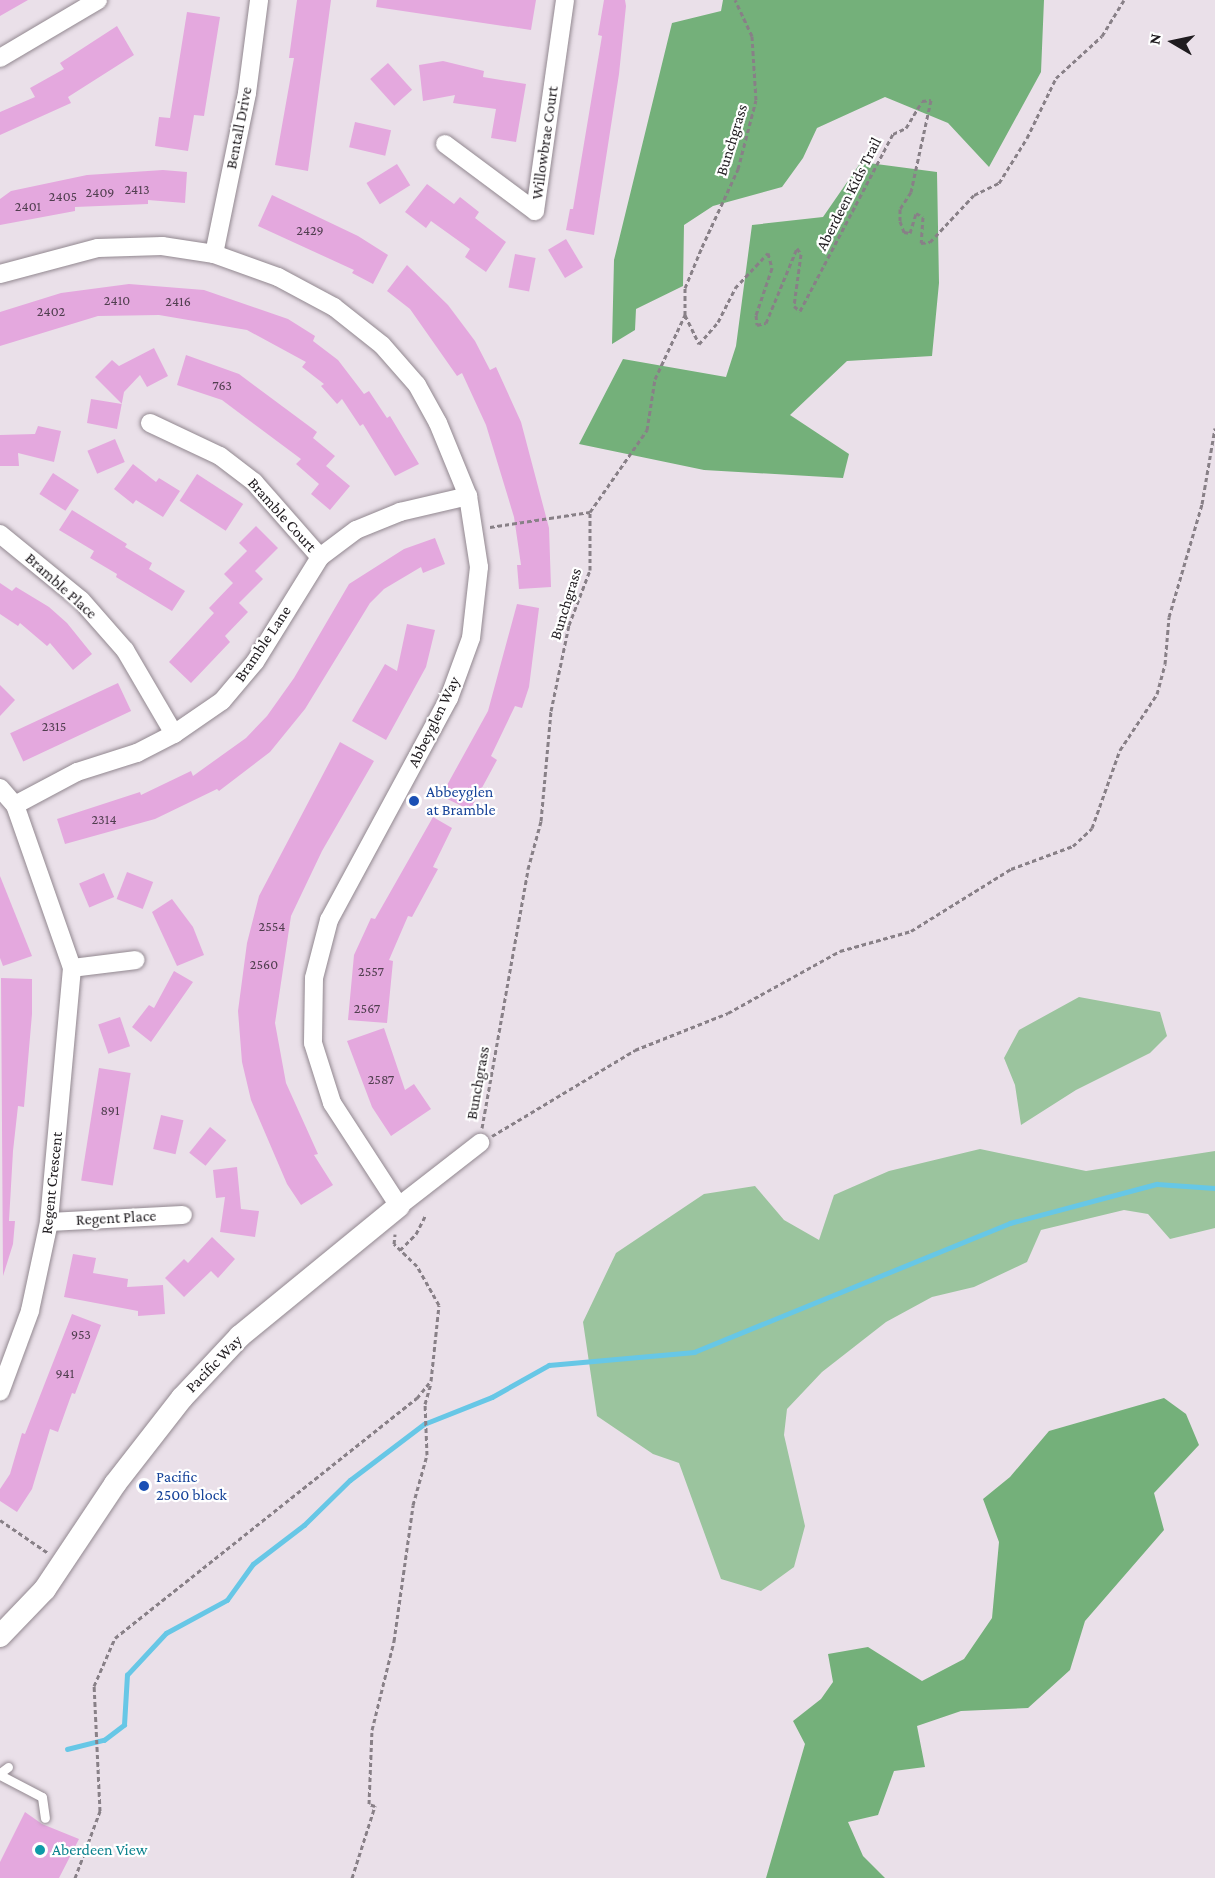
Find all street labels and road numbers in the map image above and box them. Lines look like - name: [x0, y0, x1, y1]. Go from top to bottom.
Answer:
- street label: Bentall Drive: [222, 85, 256, 171]
- street label: Willowbrae Court: [528, 85, 562, 201]
- street label: Bunchgrass: [712, 102, 752, 178]
- street label: Aberdeen Kids Trail: [812, 134, 886, 254]
- street label: Bramble Court: [244, 474, 320, 556]
- street label: Bramble Place: [21, 549, 101, 623]
- street label: Bunchgrass: [546, 566, 586, 642]
- street label: Bramble Lane: [230, 602, 296, 686]
- street label: Abbeyglen Way: [404, 673, 464, 771]
- street label: Bunchgrass: [462, 1045, 494, 1121]
- street label: Regent Crescent: [37, 1131, 67, 1235]
- street label: Regent Place: [75, 1206, 157, 1230]
- street label: Pacific Way: [182, 1331, 246, 1397]

